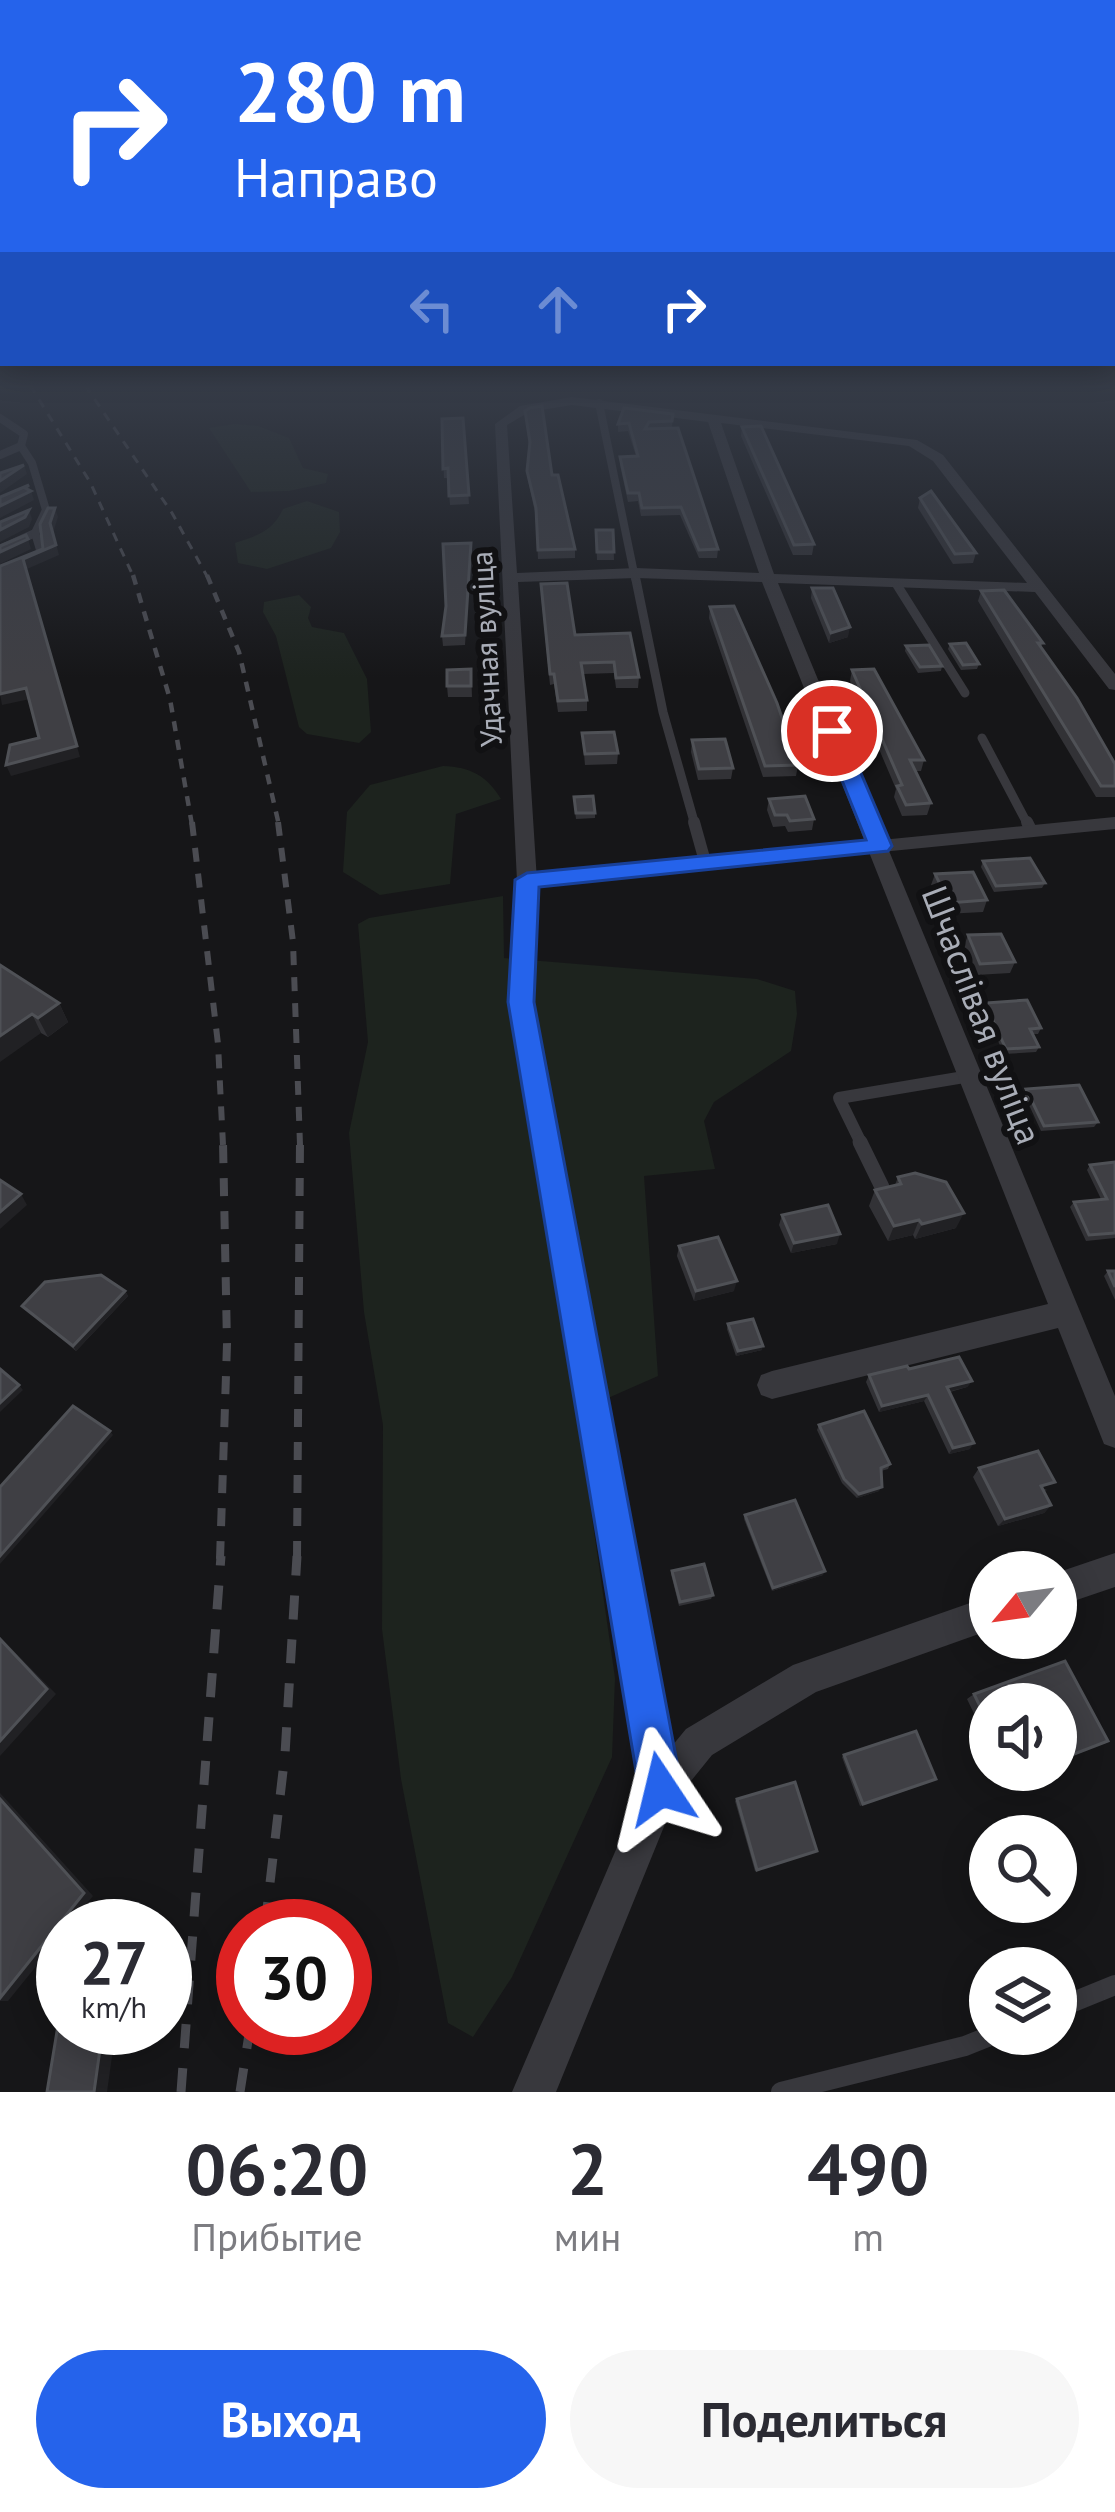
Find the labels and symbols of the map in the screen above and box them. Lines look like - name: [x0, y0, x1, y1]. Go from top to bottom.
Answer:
- street label: Удачная вуліца: [461, 550, 510, 748]
- pin: [781, 680, 883, 782]
- street label: Шчаслівая вуліца: [912, 879, 1053, 1151]
- north arrow: [969, 1551, 1077, 1659]
- position arrow: [598, 1726, 724, 1852]
- speed limit sign: 30: [216, 1899, 372, 2055]

